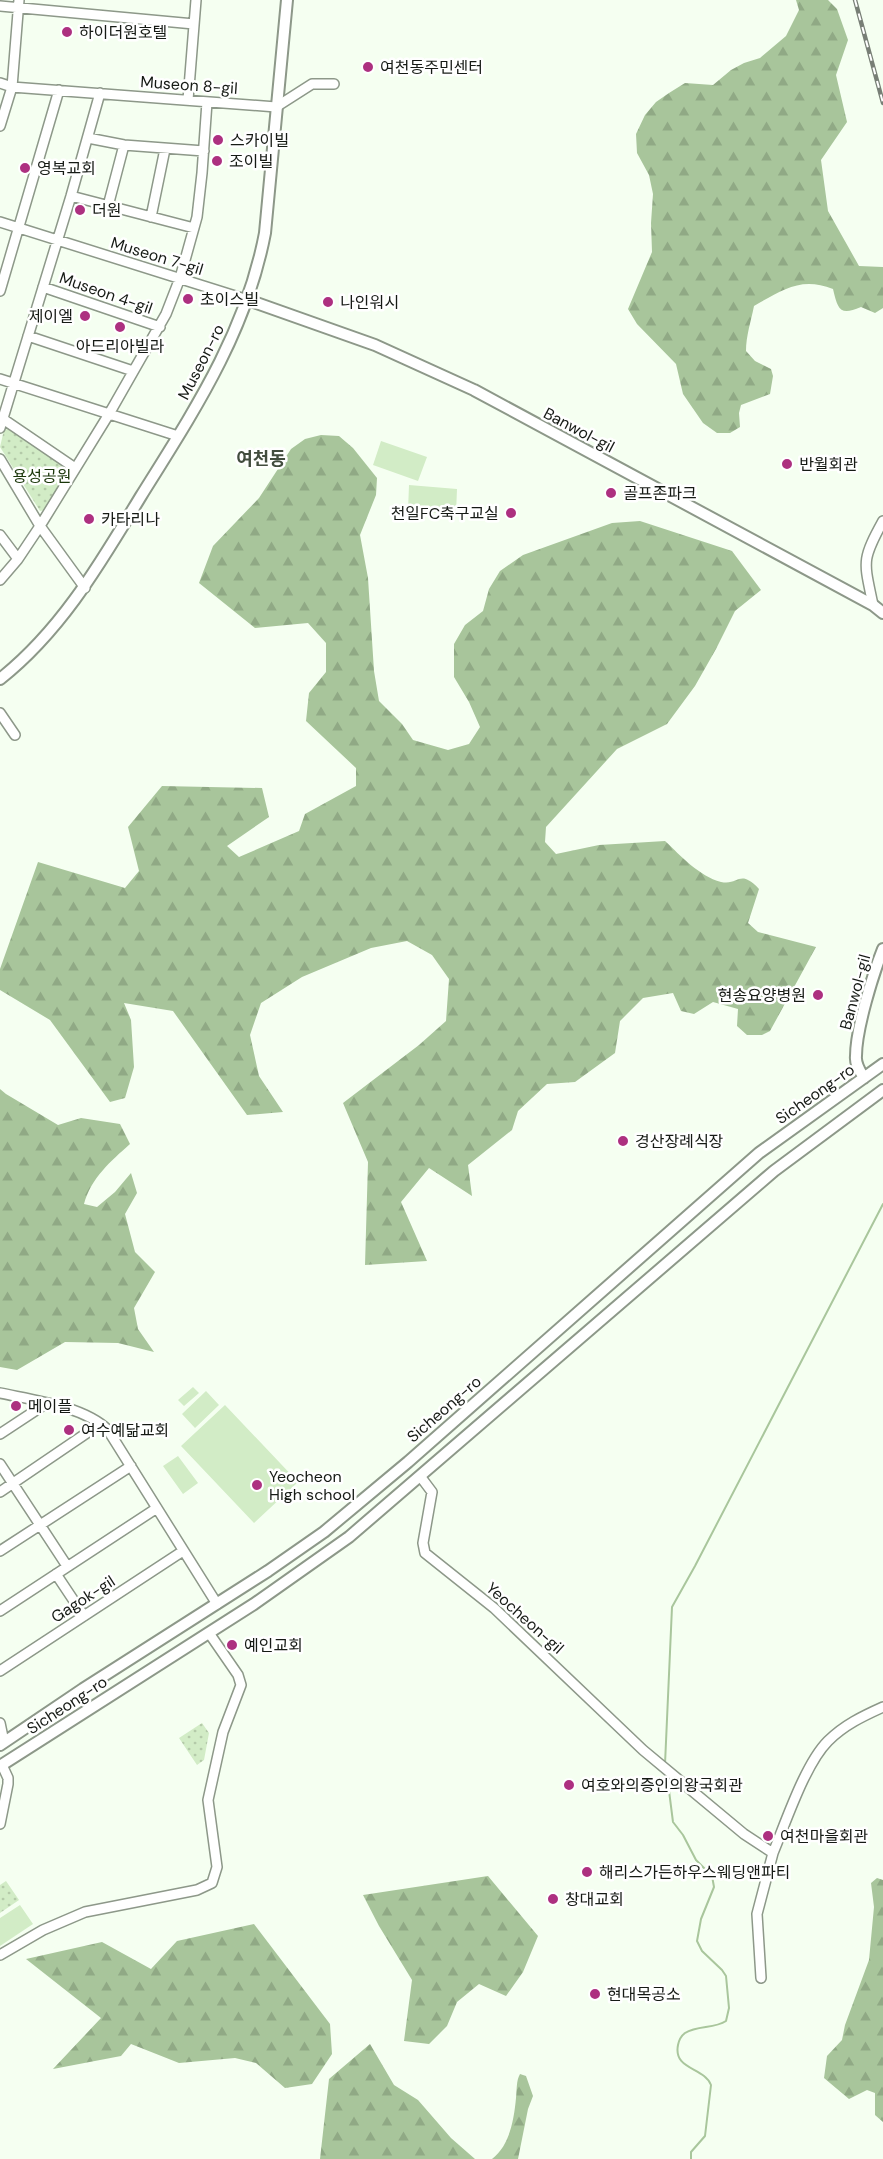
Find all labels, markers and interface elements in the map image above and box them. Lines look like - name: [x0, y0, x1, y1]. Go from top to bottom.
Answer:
- place label: 하이더원호텔: [79, 22, 167, 43]
- marker: 하이더원호텔: [60, 25, 74, 39]
- place label: 여천동주민센터: [380, 57, 483, 78]
- marker: 여천동주민센터: [361, 60, 375, 74]
- street label: Museon 8-gil: [140, 71, 238, 99]
- place label: 스카이빌: [230, 130, 289, 151]
- marker: 스카이빌: [211, 133, 225, 147]
- place label: 조이빌: [229, 151, 273, 172]
- marker: 조이빌: [210, 154, 224, 168]
- place label: 영복교회: [37, 158, 96, 179]
- marker: 영복교회: [18, 161, 32, 175]
- place label: 더원: [92, 200, 121, 221]
- marker: 더원: [73, 203, 87, 217]
- street label: Museon 7-gil: [108, 232, 206, 280]
- street label: Museon 4-gil: [57, 267, 155, 319]
- place label: 초이스빌: [200, 289, 259, 310]
- marker: 초이스빌: [181, 292, 195, 306]
- place label: 나인워시: [340, 292, 399, 313]
- marker: 나인워시: [321, 295, 335, 309]
- place label: 제이엘: [29, 306, 73, 327]
- marker: 제이엘: [78, 309, 92, 323]
- marker: 아드리아빌라: [113, 320, 127, 334]
- street label: Museon-ro: [173, 321, 229, 403]
- place label: 아드리아빌라: [76, 336, 164, 357]
- street label: Banwol-gil: [540, 403, 618, 457]
- district label: 여천동: [236, 447, 286, 471]
- place label: 반월회관: [799, 454, 858, 475]
- marker: 반월회관: [780, 457, 794, 471]
- park label: 용성공원: [13, 466, 71, 487]
- place label: 골프존파크: [623, 483, 697, 504]
- marker: 골프존파크: [604, 486, 618, 500]
- place label: 천일FC축구교실: [391, 503, 499, 524]
- marker: 천일FC축구교실: [504, 506, 518, 520]
- place label: 카타리나: [101, 509, 160, 530]
- marker: 카타리나: [82, 512, 96, 526]
- street label: Banwol-gil: [835, 952, 875, 1032]
- place label: 현송요양병원: [718, 985, 806, 1006]
- marker: 현송요양병원: [811, 988, 825, 1002]
- street label: Sicheong-ro: [771, 1059, 859, 1129]
- place label: 경산장례식장: [635, 1131, 724, 1152]
- marker: 경산장례식장: [616, 1134, 630, 1148]
- street label: Sicheong-ro: [402, 1371, 486, 1447]
- place label: 메이플: [28, 1396, 72, 1417]
- marker: 메이플: [9, 1399, 23, 1413]
- place label: 여수예닮교회: [81, 1420, 169, 1441]
- marker: 여수예닮교회: [62, 1423, 76, 1437]
- place label: Yeocheon High school: [269, 1466, 355, 1505]
- marker: Yeocheon High school: [250, 1478, 264, 1492]
- street label: Gagok-gil: [47, 1571, 119, 1627]
- street label: Yeocheon-gil: [482, 1578, 568, 1658]
- place label: 예인교회: [244, 1635, 303, 1656]
- marker: 예인교회: [225, 1638, 239, 1652]
- street label: Sicheong-ro: [23, 1671, 111, 1739]
- place label: 여호와의증인의왕국회관: [581, 1775, 743, 1796]
- marker: 여호와의증인의왕국회관: [562, 1778, 576, 1792]
- place label: 여천마을회관: [780, 1826, 869, 1847]
- marker: 여천마을회관: [761, 1829, 775, 1843]
- place label: 해리스가든하우스웨딩앤파티: [599, 1862, 790, 1883]
- marker: 해리스가든하우스웨딩앤파티: [580, 1865, 594, 1879]
- place label: 창대교회: [565, 1889, 624, 1910]
- marker: 창대교회: [546, 1892, 560, 1906]
- place label: 현대목공소: [607, 1984, 681, 2005]
- marker: 현대목공소: [588, 1987, 602, 2001]

